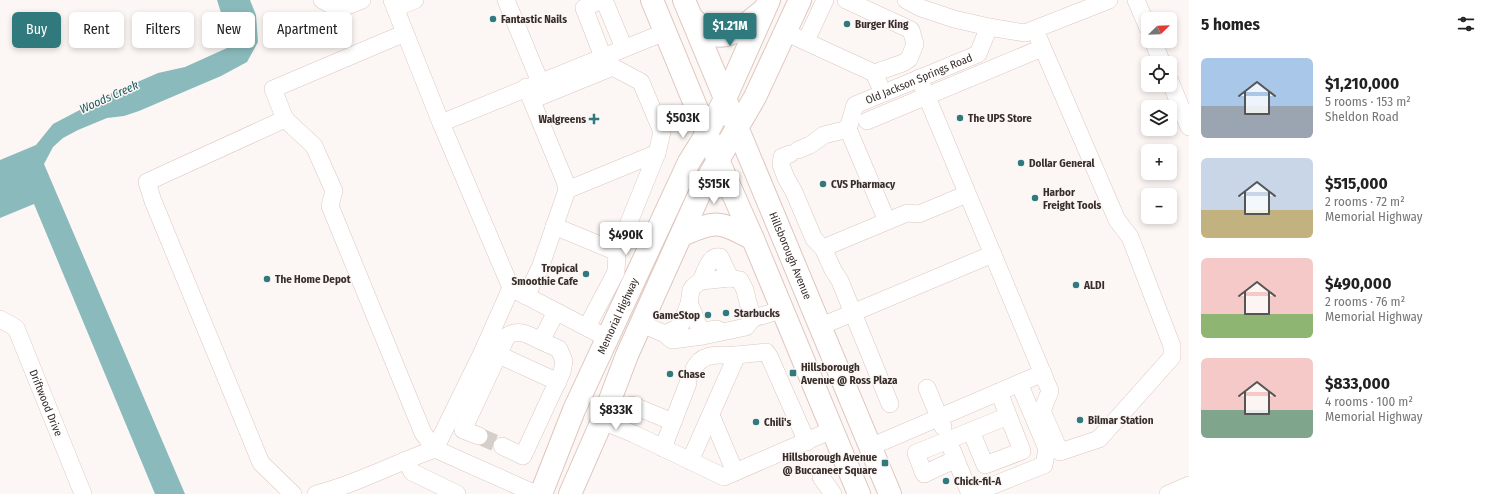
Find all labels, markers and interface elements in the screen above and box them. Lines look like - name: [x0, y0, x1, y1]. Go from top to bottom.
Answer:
- chip: Buy: [12, 12, 61, 48]
- chip: Rent: [69, 12, 124, 48]
- chip: Filters: [132, 12, 194, 48]
- chip: New: [202, 12, 255, 48]
- chip: Apartment: [263, 12, 352, 48]
- north arrow: [1141, 12, 1177, 48]
- map controls: [1141, 12, 1177, 224]
- place label: Fantastic Nails: [501, 13, 567, 26]
- pin: $1.21M: [697, 13, 763, 47]
- icon: filters: [1455, 13, 1477, 35]
- marker: Fantastic Nails: [488, 14, 498, 24]
- text: 5 homes: [1201, 14, 1260, 35]
- text: $1.21M: [712, 18, 748, 33]
- place label: Burger King: [855, 18, 909, 31]
- marker: Burger King: [842, 19, 852, 29]
- street label: Old Jackson Springs Road: [863, 51, 974, 106]
- button: locate: [1141, 56, 1177, 92]
- text: $1,210,000: [1325, 73, 1399, 94]
- icon: home: [1233, 74, 1281, 122]
- water label: Woods Creek: [78, 78, 140, 116]
- text: 5 rooms · 153 m²: [1325, 94, 1411, 109]
- button: layers: [1141, 100, 1177, 136]
- pin: $503K: [655, 105, 711, 139]
- text: Sheldon Road: [1325, 109, 1399, 124]
- text: $503K: [666, 110, 700, 125]
- place label: The UPS Store: [968, 112, 1032, 125]
- place label: Walgreens: [539, 113, 586, 126]
- marker: The UPS Store: [955, 113, 965, 123]
- marker: Walgreens: [589, 114, 599, 124]
- button: +: [1141, 144, 1177, 180]
- place label: Dollar General: [1029, 157, 1096, 170]
- marker: Dollar General: [1016, 158, 1026, 168]
- pin: $515K: [686, 171, 742, 205]
- text: $515,000: [1325, 173, 1388, 194]
- icon: home: [1233, 174, 1281, 222]
- text: $515K: [698, 176, 730, 191]
- place label: CVS Pharmacy: [831, 178, 896, 191]
- marker: CVS Pharmacy: [818, 179, 828, 189]
- place label: Harbor Freight Tools: [1043, 186, 1102, 212]
- button: −: [1141, 188, 1177, 224]
- marker: Harbor Freight Tools: [1030, 193, 1040, 203]
- text: 2 rooms · 72 m²: [1325, 194, 1405, 209]
- text: Memorial Highway: [1325, 209, 1422, 224]
- street label: Hillsborough Avenue: [767, 210, 815, 301]
- pin: $490K: [598, 222, 654, 256]
- text: $490K: [609, 227, 643, 242]
- place label: Tropical Smoothie Cafe: [512, 262, 579, 288]
- marker: Tropical Smoothie Cafe: [581, 269, 591, 279]
- place label: The Home Depot: [275, 273, 351, 286]
- text: $490,000: [1325, 273, 1391, 294]
- marker: The Home Depot: [262, 274, 272, 284]
- icon: home: [1233, 274, 1281, 322]
- street label: Memorial Highway: [594, 276, 641, 356]
- place label: ALDI: [1083, 279, 1105, 292]
- marker: ALDI: [1071, 280, 1081, 290]
- text: 2 rooms · 76 m²: [1325, 294, 1405, 309]
- place label: Starbucks: [734, 307, 780, 320]
- marker: Starbucks: [721, 308, 731, 318]
- place label: GameStop: [653, 309, 700, 322]
- text: Memorial Highway: [1325, 309, 1422, 324]
- marker: GameStop: [703, 310, 713, 320]
- place label: Hillsborough Avenue @ Ross Plaza: [800, 361, 898, 387]
- street label: Driftwood Drive: [27, 368, 65, 438]
- place label: Chase: [678, 368, 706, 381]
- marker: Hillsborough Avenue @ Ross Plaza: [788, 368, 798, 378]
- marker: Chase: [665, 369, 675, 379]
- text: $833,000: [1325, 373, 1390, 394]
- icon: home: [1233, 374, 1281, 422]
- text: 4 rooms · 100 m²: [1325, 394, 1413, 409]
- pin: $833K: [588, 397, 644, 431]
- text: $833K: [599, 402, 633, 417]
- text: Memorial Highway: [1325, 409, 1422, 424]
- place label: Bilmar Station: [1088, 414, 1154, 427]
- marker: Bilmar Station: [1075, 415, 1085, 425]
- place label: Chili's: [764, 416, 791, 429]
- marker: Chili's: [751, 417, 761, 427]
- place label: Hillsborough Avenue @ Buccaneer Square: [782, 451, 877, 477]
- marker: Hillsborough Avenue @ Buccaneer Square: [880, 458, 890, 468]
- place label: Chick-fil-A: [954, 475, 1002, 488]
- marker: Chick-fil-A: [941, 476, 951, 486]

